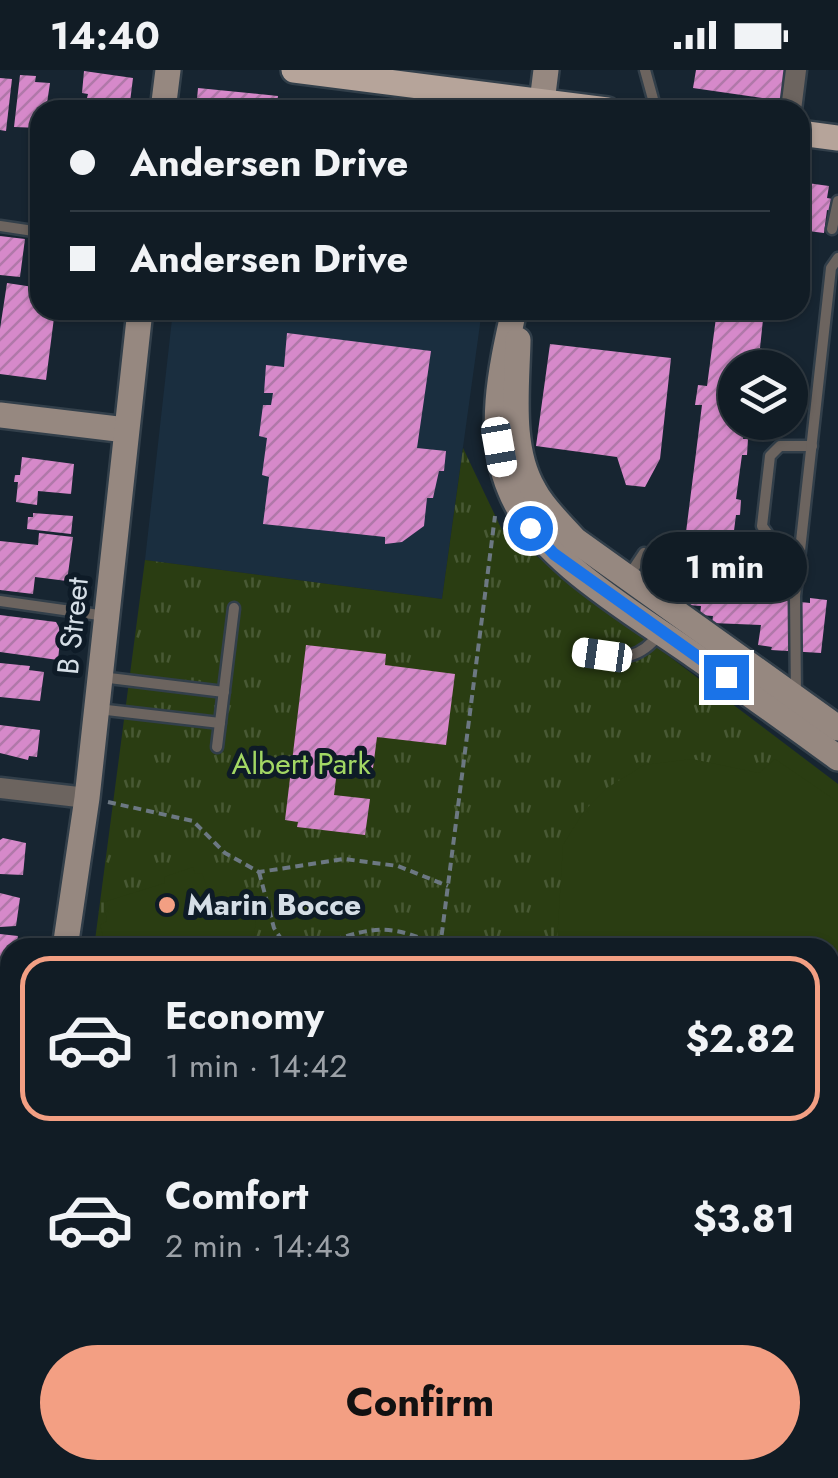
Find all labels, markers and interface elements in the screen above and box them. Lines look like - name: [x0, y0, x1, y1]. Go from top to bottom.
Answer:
- text: 14:40: [50, 8, 160, 63]
- text: Andersen Drive: [130, 135, 408, 190]
- text: Andersen Drive: [130, 231, 408, 286]
- map controls: [718, 350, 808, 440]
- button: layers: [718, 350, 808, 440]
- car: [479, 415, 519, 479]
- route start: [508, 506, 553, 551]
- callout: 1 min: [644, 532, 808, 602]
- text: 1 min: [685, 544, 764, 590]
- street label: B Street: [46, 575, 99, 677]
- car: [570, 636, 634, 674]
- route end: [704, 655, 749, 700]
- park label: Albert Park: [231, 742, 371, 785]
- place label: Marin Bocce: [187, 883, 361, 926]
- marker: Marin Bocce: [156, 894, 178, 916]
- text: Economy: [165, 988, 324, 1043]
- icon: car: [45, 994, 135, 1084]
- text: $2.82: [685, 1011, 795, 1066]
- text: 1 min · 14:42: [165, 1043, 347, 1089]
- text: Comfort: [165, 1168, 308, 1223]
- icon: car: [45, 1174, 135, 1264]
- text: $3.81: [693, 1191, 795, 1246]
- text: 2 min · 14:43: [165, 1223, 350, 1269]
- button: Confirm: [40, 1345, 800, 1460]

